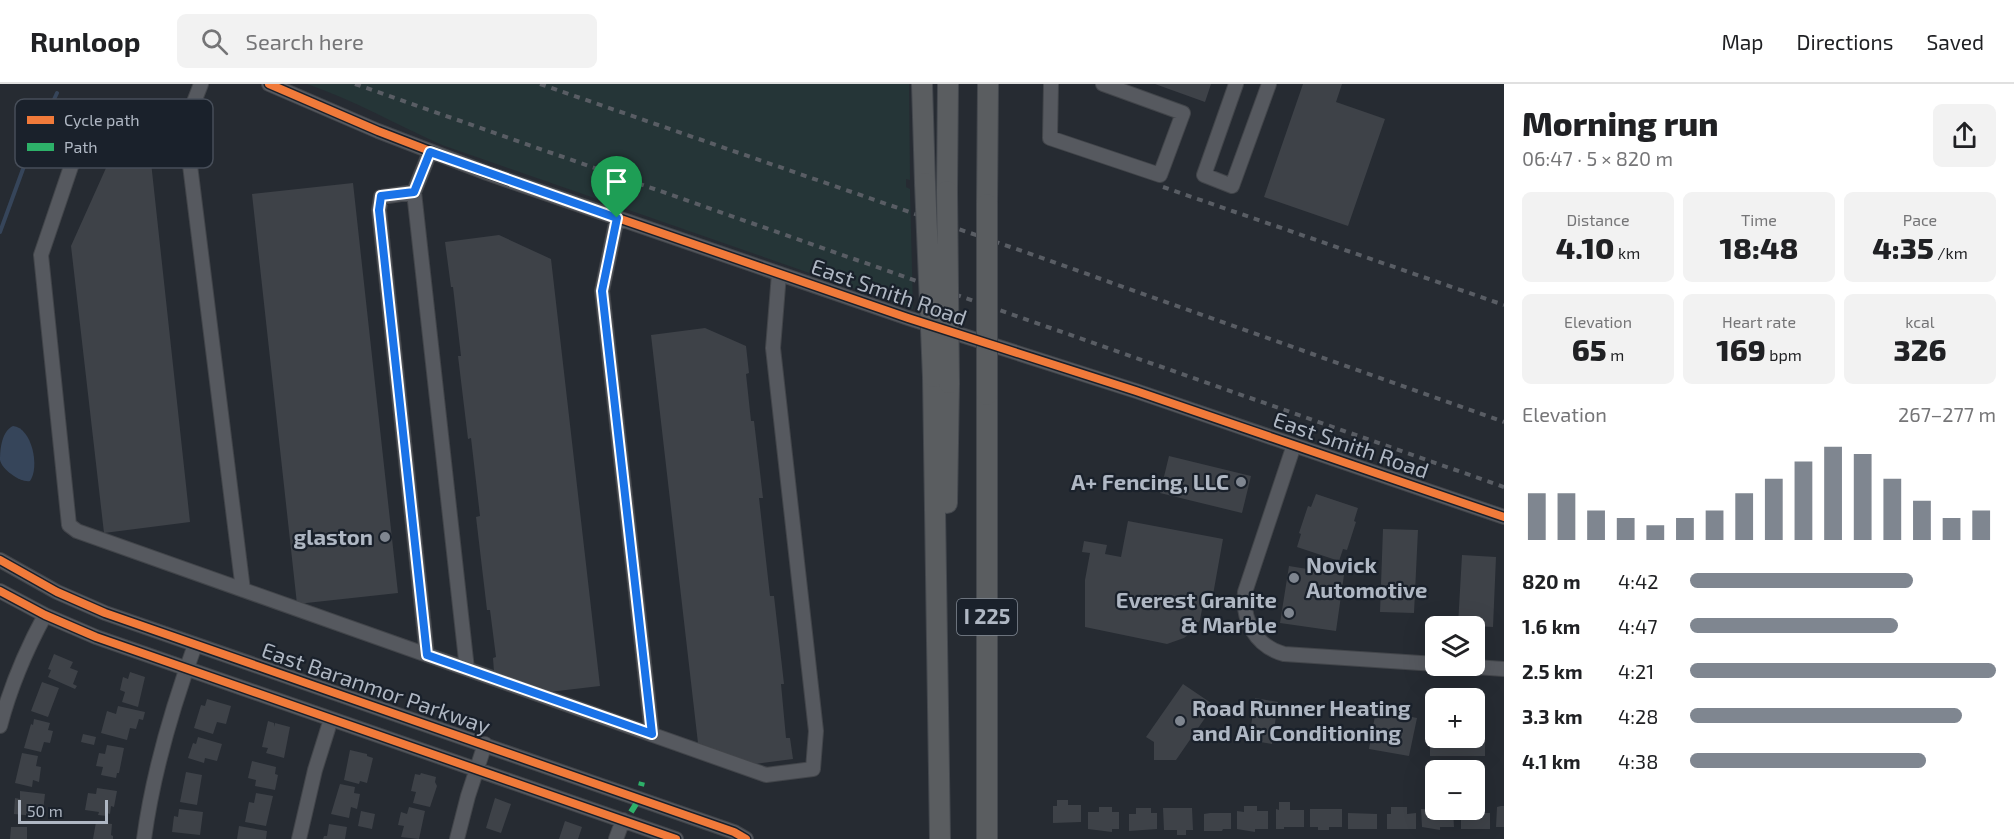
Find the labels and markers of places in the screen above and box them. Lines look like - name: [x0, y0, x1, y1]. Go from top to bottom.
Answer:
- pin: [591, 156, 642, 218]
- place label: A+ Fencing, LLC: [1071, 468, 1229, 494]
- marker: A+ Fencing, LLC: [1234, 475, 1248, 489]
- place label: glaston: [294, 523, 373, 549]
- marker: glaston: [378, 530, 392, 544]
- place label: Novick Automotive: [1306, 551, 1427, 602]
- marker: Novick Automotive: [1287, 571, 1301, 585]
- place label: Everest Granite & Marble: [1116, 586, 1277, 637]
- marker: Everest Granite & Marble: [1282, 606, 1296, 620]
- place label: Road Runner Heating and Air Conditioning: [1192, 694, 1411, 745]
- marker: Road Runner Heating and Air Conditioning: [1173, 714, 1187, 728]

